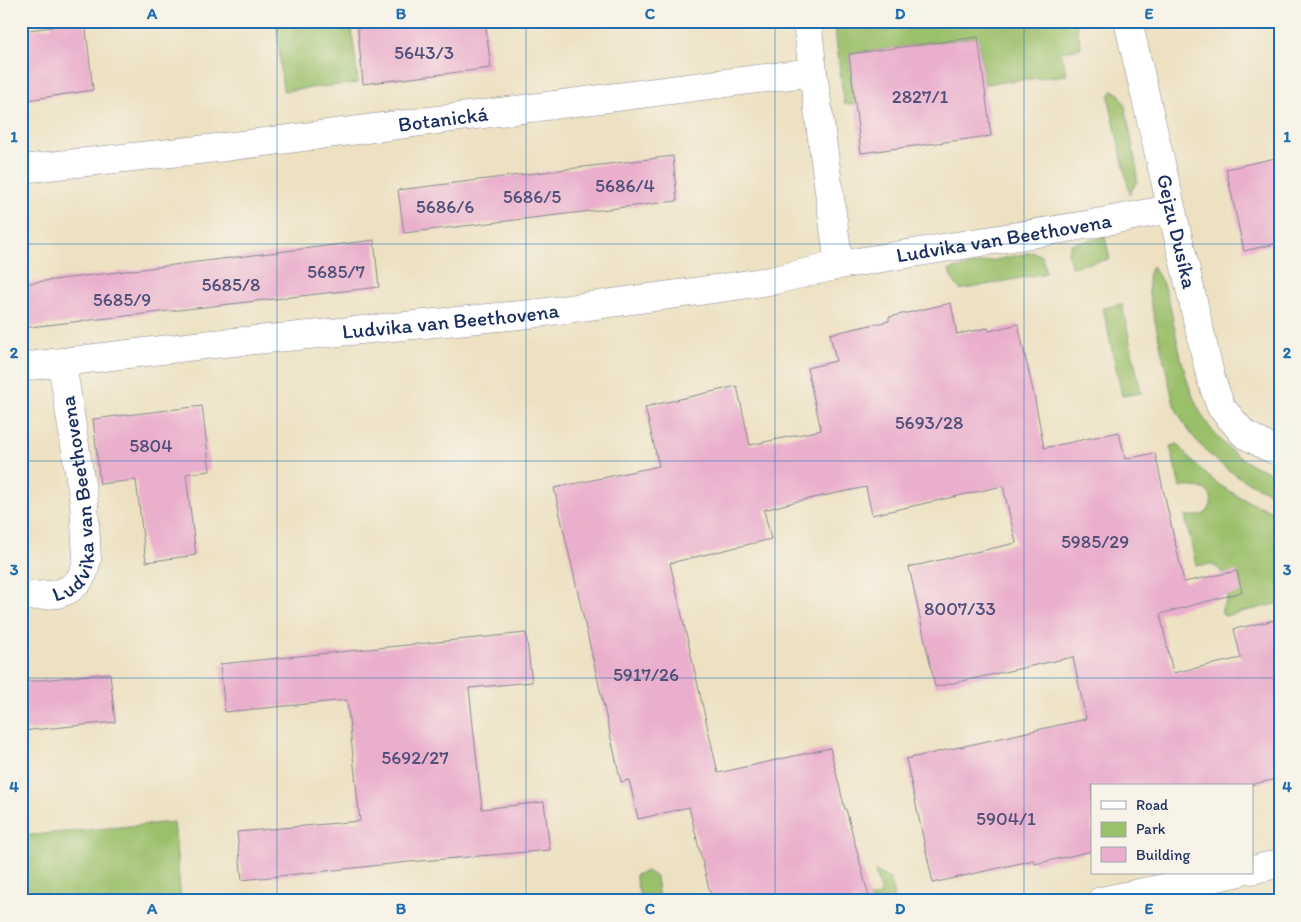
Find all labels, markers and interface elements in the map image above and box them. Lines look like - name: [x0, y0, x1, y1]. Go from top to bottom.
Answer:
- text: A: [146, 4, 158, 23]
- text: B: [396, 4, 407, 23]
- text: C: [645, 4, 656, 23]
- text: D: [895, 4, 906, 23]
- text: E: [1145, 4, 1154, 23]
- house number: 5643/3: [394, 41, 454, 64]
- house number: 2827/1: [892, 85, 949, 108]
- street label: Botanická: [396, 101, 490, 137]
- text: 1: [10, 127, 18, 146]
- text: 1: [1283, 127, 1291, 146]
- street label: Gejzu Dusíka: [1152, 171, 1203, 291]
- house number: 5686/4: [595, 174, 655, 197]
- house number: 5686/5: [503, 185, 561, 208]
- house number: 5686/6: [416, 195, 474, 218]
- street label: Ludvika van Beethovena: [894, 207, 1114, 268]
- house number: 5685/7: [307, 260, 365, 283]
- house number: 5685/8: [202, 273, 260, 296]
- house number: 5685/9: [93, 288, 151, 311]
- street label: Ludvika van Beethovena: [341, 297, 561, 344]
- text: 2: [10, 343, 19, 362]
- text: 2: [1283, 343, 1292, 362]
- street label: Ludvika van Beethovena: [49, 394, 99, 607]
- house number: 5693/28: [895, 411, 963, 434]
- house number: 5804: [129, 434, 173, 457]
- house number: 5985/29: [1061, 530, 1129, 553]
- text: 3: [10, 560, 19, 579]
- text: 3: [1283, 560, 1292, 579]
- house number: 8007/33: [924, 597, 996, 620]
- house number: 5917/26: [613, 663, 679, 686]
- house number: 5692/27: [381, 746, 449, 769]
- text: 4: [9, 777, 19, 796]
- text: 4: [1282, 777, 1292, 796]
- legend: [1091, 784, 1254, 874]
- text: Road: [1136, 796, 1169, 814]
- house number: 5904/1: [976, 807, 1036, 830]
- text: Park: [1136, 820, 1166, 838]
- text: Building: [1136, 846, 1190, 864]
- text: A: [146, 899, 158, 918]
- text: B: [396, 899, 407, 918]
- text: C: [645, 899, 656, 918]
- text: D: [895, 899, 906, 918]
- text: E: [1145, 899, 1154, 918]

